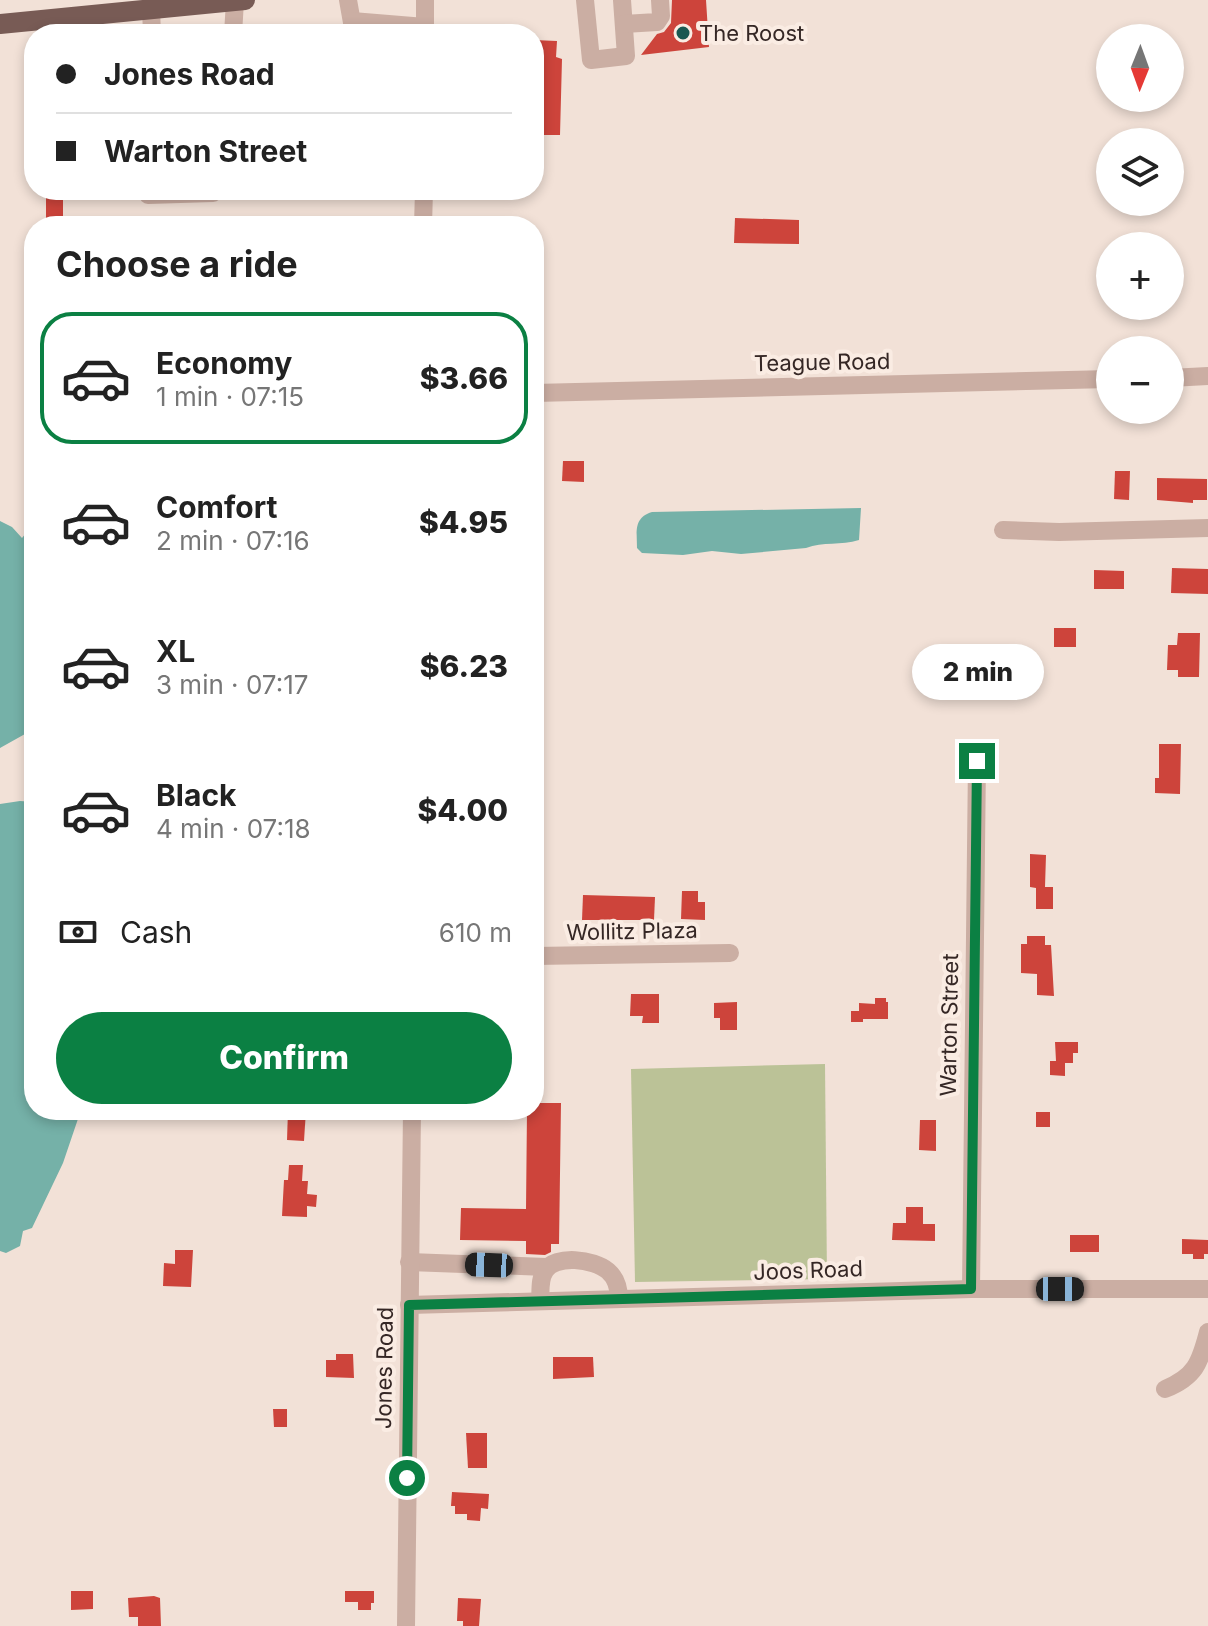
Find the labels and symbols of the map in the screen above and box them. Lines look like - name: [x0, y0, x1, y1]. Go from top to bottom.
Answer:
- place label: The Roost: [699, 20, 804, 46]
- marker: The Roost: [674, 24, 692, 42]
- north arrow: [1096, 24, 1184, 112]
- street label: Teague Road: [754, 348, 890, 376]
- callout: 2 min: [911, 645, 1043, 701]
- route end: [959, 743, 995, 779]
- street label: Wollitz Plaza: [566, 917, 698, 945]
- street label: Warton Street: [935, 953, 963, 1097]
- car: [465, 1252, 513, 1278]
- street label: Joos Road: [753, 1255, 863, 1285]
- car: [1036, 1277, 1084, 1301]
- street label: Jones Road: [370, 1307, 398, 1429]
- route start: [389, 1460, 425, 1496]

